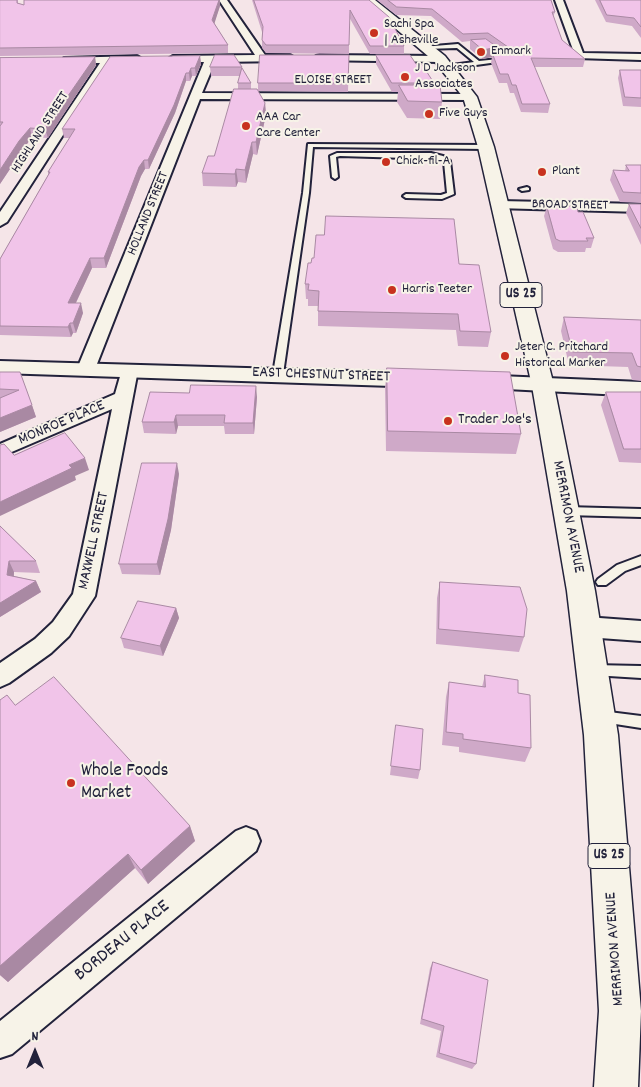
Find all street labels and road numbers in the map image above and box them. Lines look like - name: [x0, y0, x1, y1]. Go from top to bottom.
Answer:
- street label: ELOISE STREET: [294, 73, 372, 89]
- street label: HIGHLAND STREET: [9, 89, 73, 177]
- street label: HOLLAND STREET: [125, 170, 173, 258]
- street label: BROAD STREET: [532, 197, 608, 215]
- road number: US 25: [500, 282, 542, 308]
- street label: EAST CHESTNUT STREET: [252, 364, 390, 388]
- street label: MONROE PLACE: [16, 397, 108, 451]
- street label: MERRIMON AVENUE: [547, 459, 587, 575]
- street label: MAXWELL STREET: [75, 491, 115, 591]
- road number: US 25: [588, 844, 630, 868]
- street label: MERRIMON AVENUE: [602, 892, 630, 1006]
- street label: BORDEAU PLACE: [71, 897, 175, 987]

